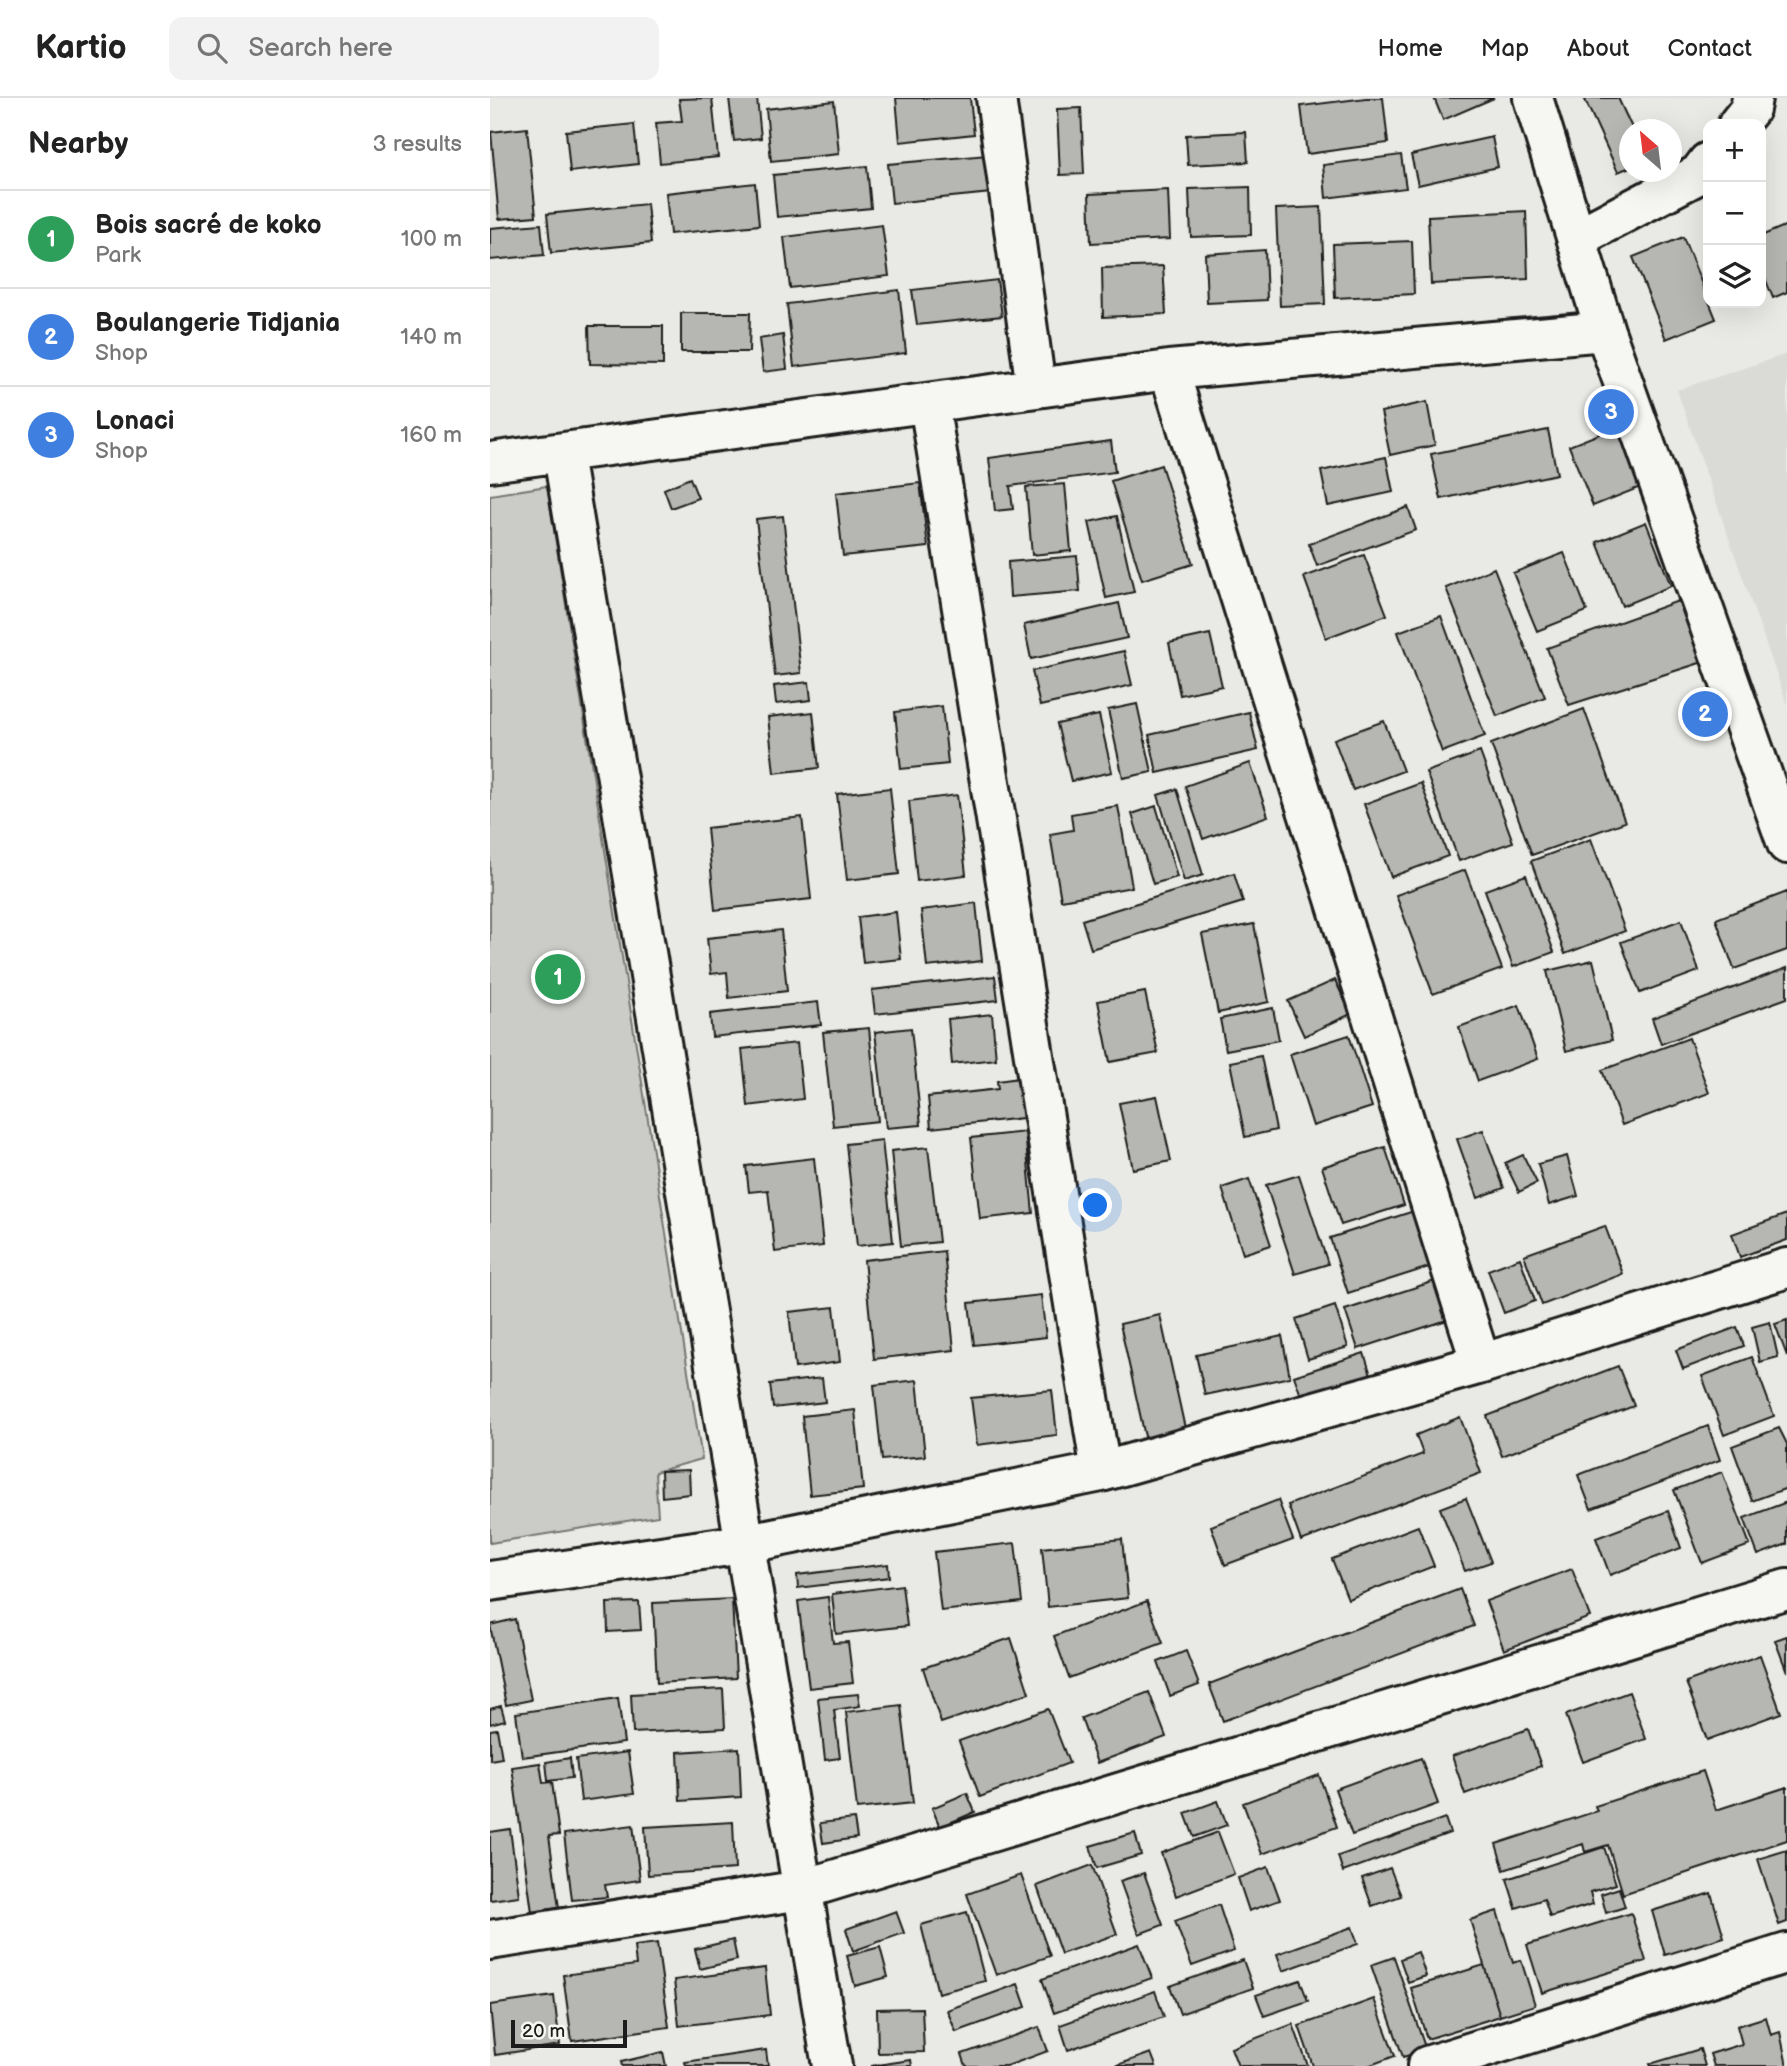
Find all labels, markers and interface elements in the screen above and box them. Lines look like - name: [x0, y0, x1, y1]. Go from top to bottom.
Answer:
- search box: [169, 17, 659, 80]
- text: Kartio: [35, 28, 127, 68]
- icon: search: [193, 29, 231, 67]
- text: Search here: [249, 33, 393, 64]
- text: Home: [1378, 34, 1443, 63]
- text: Map: [1481, 34, 1529, 63]
- text: About: [1567, 34, 1629, 63]
- text: Contact: [1667, 34, 1752, 63]
- north arrow: [1619, 119, 1682, 182]
- map controls: [1703, 119, 1766, 308]
- button: +: [1703, 119, 1766, 182]
- text: Nearby: [28, 126, 128, 162]
- text: 3 results: [373, 130, 462, 158]
- button: −: [1703, 182, 1766, 245]
- text: Bois sacré de koko: [95, 210, 321, 241]
- text: 1: [46, 225, 56, 253]
- text: 100 m: [401, 225, 462, 253]
- text: Park: [95, 241, 141, 269]
- button: layers: [1703, 245, 1766, 308]
- text: Boulangerie Tidjania: [95, 308, 340, 339]
- text: 2: [44, 323, 58, 351]
- text: 140 m: [400, 323, 462, 351]
- text: Shop: [95, 339, 148, 367]
- pin: 3: [1588, 386, 1634, 438]
- text: Lonaci: [95, 406, 174, 437]
- text: 3: [44, 421, 58, 449]
- text: 160 m: [400, 421, 462, 449]
- text: Shop: [95, 437, 148, 465]
- pin: 2: [1682, 688, 1728, 740]
- pin: 1: [535, 951, 581, 1003]
- your location: [1078, 1188, 1112, 1222]
- scale bar: [511, 2017, 626, 2049]
- text: 20 m: [522, 2020, 565, 2043]

